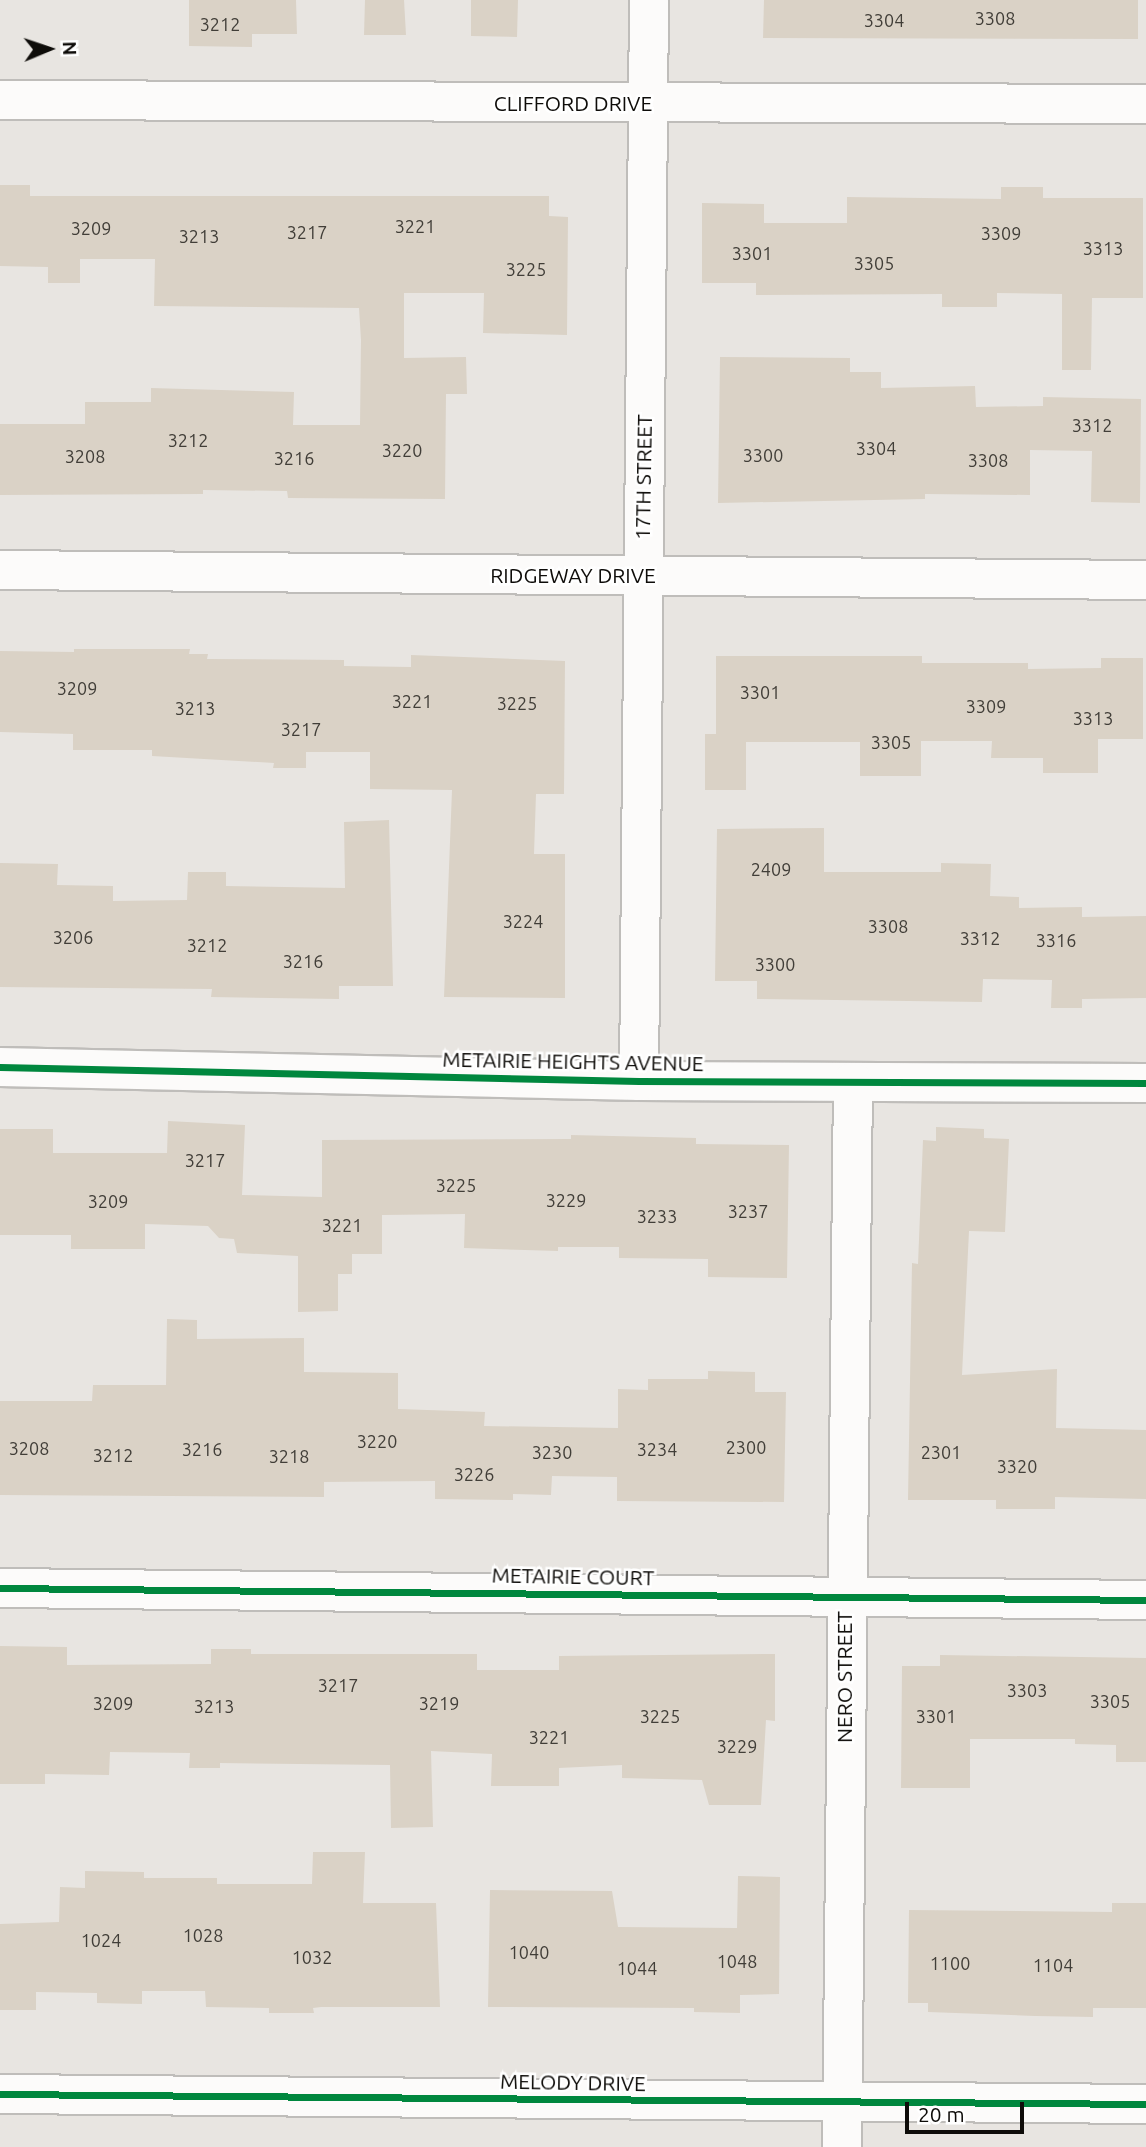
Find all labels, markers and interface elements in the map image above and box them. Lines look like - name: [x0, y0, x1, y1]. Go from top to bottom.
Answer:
- house number: 3308: [975, 7, 1015, 29]
- house number: 3304: [864, 9, 904, 31]
- house number: 3212: [200, 13, 240, 35]
- north arrow: [14, 14, 84, 84]
- text: N: [59, 41, 81, 56]
- street label: CLIFFORD DRIVE: [494, 90, 652, 116]
- house number: 3221: [395, 215, 435, 237]
- house number: 3209: [71, 217, 111, 239]
- house number: 3217: [287, 221, 327, 243]
- house number: 3309: [981, 222, 1021, 244]
- house number: 3213: [179, 225, 219, 247]
- house number: 3313: [1083, 237, 1123, 259]
- house number: 3301: [732, 242, 772, 264]
- house number: 3305: [854, 252, 894, 274]
- house number: 3225: [506, 258, 546, 280]
- street label: 17TH STREET: [629, 414, 657, 540]
- house number: 3312: [1072, 414, 1112, 436]
- house number: 3212: [168, 429, 208, 451]
- house number: 3304: [856, 437, 896, 459]
- house number: 3220: [382, 439, 422, 461]
- house number: 3300: [743, 444, 783, 466]
- house number: 3208: [65, 445, 105, 467]
- house number: 3216: [274, 447, 314, 469]
- house number: 3308: [968, 449, 1008, 471]
- street label: RIDGEWAY DRIVE: [490, 562, 656, 588]
- house number: 3209: [57, 677, 97, 699]
- house number: 3301: [740, 681, 780, 703]
- house number: 3221: [392, 690, 432, 712]
- house number: 3225: [497, 692, 537, 714]
- house number: 3309: [966, 695, 1006, 717]
- house number: 3213: [175, 697, 215, 719]
- house number: 3313: [1073, 707, 1113, 729]
- house number: 3217: [281, 718, 321, 740]
- house number: 3305: [871, 731, 911, 753]
- house number: 2409: [751, 858, 791, 880]
- house number: 3224: [503, 910, 543, 932]
- house number: 3308: [868, 915, 908, 937]
- house number: 3206: [53, 926, 93, 948]
- house number: 3312: [960, 927, 1000, 949]
- house number: 3316: [1036, 929, 1076, 951]
- house number: 3212: [187, 934, 227, 956]
- house number: 3216: [283, 950, 323, 972]
- house number: 3300: [755, 953, 795, 975]
- street label: METAIRIE HEIGHTS AVENUE: [442, 1046, 704, 1076]
- house number: 3217: [185, 1149, 225, 1171]
- house number: 3225: [436, 1174, 476, 1196]
- house number: 3229: [546, 1189, 586, 1211]
- house number: 3209: [88, 1190, 128, 1212]
- house number: 3237: [728, 1200, 768, 1222]
- house number: 3233: [637, 1205, 677, 1227]
- house number: 3221: [322, 1214, 362, 1236]
- house number: 3220: [357, 1430, 397, 1452]
- house number: 2300: [726, 1436, 766, 1458]
- house number: 3208: [9, 1437, 49, 1459]
- house number: 3216: [182, 1438, 222, 1460]
- house number: 3234: [637, 1438, 677, 1460]
- house number: 3230: [532, 1441, 572, 1463]
- house number: 2301: [921, 1441, 961, 1463]
- house number: 3212: [93, 1444, 133, 1466]
- house number: 3218: [269, 1445, 309, 1467]
- house number: 3320: [997, 1455, 1037, 1477]
- house number: 3226: [454, 1463, 494, 1485]
- street label: METAIRIE COURT: [491, 1562, 655, 1590]
- street label: NERO STREET: [831, 1611, 857, 1743]
- house number: 3217: [318, 1674, 358, 1696]
- house number: 3303: [1007, 1679, 1047, 1701]
- house number: 3305: [1090, 1690, 1130, 1712]
- house number: 3209: [93, 1692, 133, 1714]
- house number: 3219: [419, 1692, 459, 1714]
- house number: 3213: [194, 1695, 234, 1717]
- house number: 3225: [640, 1705, 680, 1727]
- house number: 3301: [916, 1705, 956, 1727]
- house number: 3221: [529, 1726, 569, 1748]
- house number: 3229: [717, 1735, 757, 1757]
- house number: 1028: [183, 1924, 223, 1946]
- house number: 1024: [81, 1929, 121, 1951]
- house number: 1040: [509, 1941, 549, 1963]
- house number: 1032: [292, 1946, 332, 1968]
- house number: 1048: [717, 1950, 757, 1972]
- house number: 1100: [930, 1952, 970, 1974]
- house number: 1104: [1033, 1954, 1073, 1976]
- house number: 1044: [617, 1957, 657, 1979]
- street label: MELODY DRIVE: [500, 2068, 646, 2096]
- scale bar: [908, 2088, 1027, 2132]
- text: 20 m: [918, 2102, 965, 2126]

